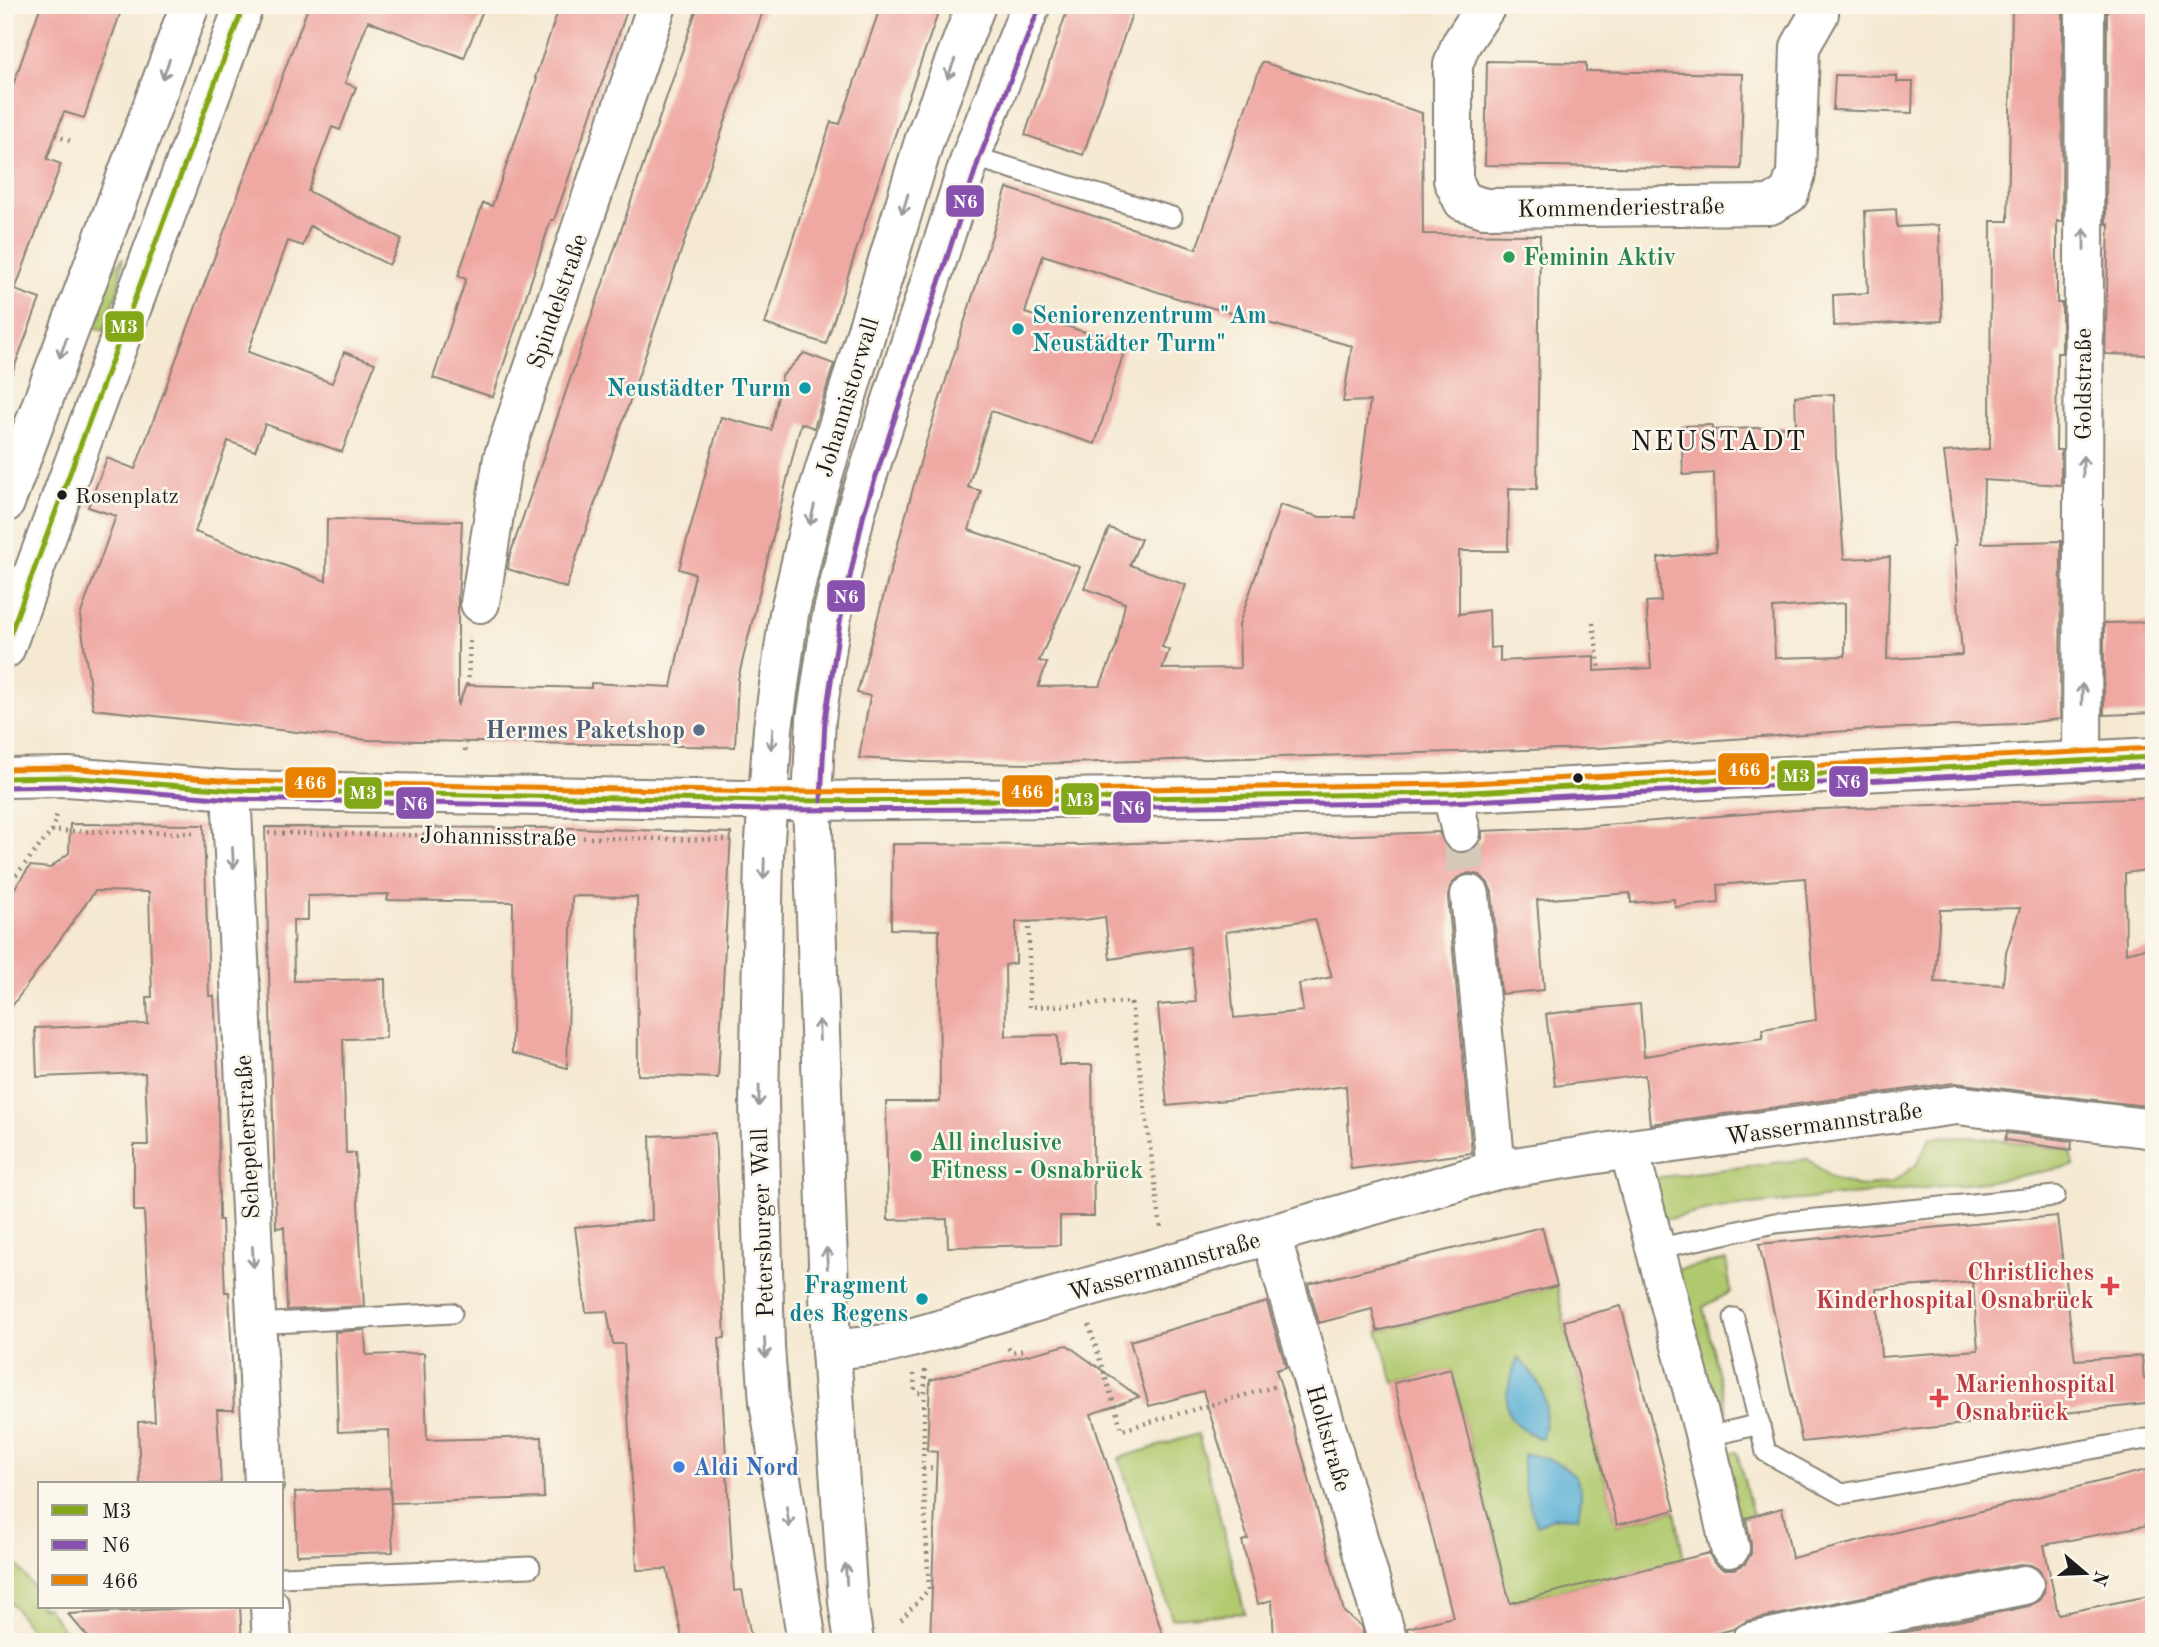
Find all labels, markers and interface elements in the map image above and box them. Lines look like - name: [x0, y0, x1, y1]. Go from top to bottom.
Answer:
- one-way arrow: [159, 58, 172, 80]
- one-way arrow: [944, 58, 957, 80]
- line badge: N6: [945, 184, 985, 218]
- one-way arrow: [898, 192, 911, 214]
- text: N6: [952, 194, 978, 213]
- street label: Kommenderiestraße: [1517, 195, 1725, 223]
- one-way arrow: [2077, 227, 2091, 250]
- street label: Spindelstraße: [525, 231, 593, 372]
- place label: Feminin Aktiv: [1523, 247, 1676, 271]
- marker: Feminin Aktiv: [1501, 249, 1517, 265]
- place label: Seniorenzentrum "Am Neustädter Turm": [1032, 305, 1267, 357]
- line badge: M3: [104, 310, 145, 343]
- street label: Johannistorwall: [813, 315, 885, 480]
- text: M3: [110, 319, 138, 338]
- marker: Seniorenzentrum "Am Neustädter Turm": [1010, 321, 1026, 337]
- street label: Goldstraße: [2073, 328, 2097, 440]
- one-way arrow: [56, 337, 68, 359]
- place label: Neustädter Turm: [607, 378, 791, 402]
- marker: Neustädter Turm: [797, 380, 813, 396]
- district label: NEUSTADT: [1630, 429, 1808, 457]
- one-way arrow: [2076, 455, 2090, 478]
- place label: Rosenplatz: [75, 486, 179, 508]
- marker: Rosenplatz: [55, 488, 69, 502]
- one-way arrow: [805, 503, 818, 526]
- line badge: N6: [826, 579, 866, 613]
- text: N6: [833, 589, 859, 608]
- one-way arrow: [2075, 682, 2089, 705]
- place label: Hermes Paketshop: [486, 720, 685, 744]
- marker: Hermes Paketshop: [691, 722, 707, 738]
- one-way arrow: [765, 727, 778, 750]
- line badge: 466: [1717, 752, 1770, 786]
- line badge: M3: [1776, 759, 1816, 792]
- text: 466: [1727, 762, 1761, 781]
- line badge: N6: [1828, 765, 1869, 798]
- line badge: 466: [284, 766, 337, 799]
- text: M3: [1782, 768, 1810, 787]
- unlabelled marker: [1571, 771, 1585, 785]
- line badge: 466: [1001, 774, 1054, 808]
- text: N6: [1835, 774, 1861, 793]
- text: 466: [293, 775, 327, 794]
- line badge: M3: [343, 776, 383, 810]
- line badge: M3: [1060, 782, 1100, 816]
- text: 466: [1010, 784, 1044, 803]
- text: M3: [349, 785, 377, 804]
- line badge: N6: [395, 786, 435, 820]
- line badge: N6: [1112, 790, 1152, 824]
- text: M3: [1066, 792, 1094, 811]
- text: N6: [402, 796, 428, 815]
- text: N6: [1119, 800, 1145, 819]
- street label: Johannisstraße: [419, 825, 577, 851]
- one-way arrow: [227, 847, 240, 869]
- one-way arrow: [757, 857, 770, 880]
- one-way arrow: [813, 1019, 826, 1042]
- street label: Schepelerstraße: [233, 1054, 265, 1220]
- one-way arrow: [752, 1084, 766, 1107]
- street label: Wassermannstraße: [1724, 1099, 1924, 1151]
- street label: Petersburger Wall: [749, 1128, 779, 1318]
- place label: All inclusive Fitness - Osnabrück: [930, 1132, 1143, 1184]
- marker: All inclusive Fitness - Osnabrück: [908, 1148, 924, 1164]
- street label: Wassermannstraße: [1066, 1229, 1263, 1307]
- one-way arrow: [246, 1245, 259, 1268]
- one-way arrow: [821, 1246, 834, 1269]
- place label: Christliches Kinderhospital Osnabrück: [1815, 1262, 2094, 1314]
- place label: Fragment des Regens: [790, 1275, 908, 1327]
- marker: Christliches Kinderhospital Osnabrück: [2100, 1276, 2120, 1296]
- marker: Fragment des Regens: [914, 1291, 930, 1307]
- one-way arrow: [759, 1336, 772, 1359]
- place label: Marienhospital Osnabrück: [1955, 1374, 2115, 1426]
- street label: Holtstraße: [1300, 1382, 1354, 1495]
- marker: Marienhospital Osnabrück: [1929, 1388, 1949, 1408]
- place label: Aldi Nord: [693, 1457, 799, 1481]
- marker: Aldi Nord: [671, 1459, 687, 1475]
- legend: [38, 1482, 284, 1608]
- text: M3: [102, 1502, 132, 1523]
- one-way arrow: [782, 1505, 795, 1528]
- text: N6: [102, 1536, 130, 1557]
- north arrow: [2050, 1538, 2120, 1608]
- one-way arrow: [839, 1563, 852, 1586]
- text: N: [2087, 1568, 2110, 1588]
- text: 466: [102, 1572, 139, 1593]

